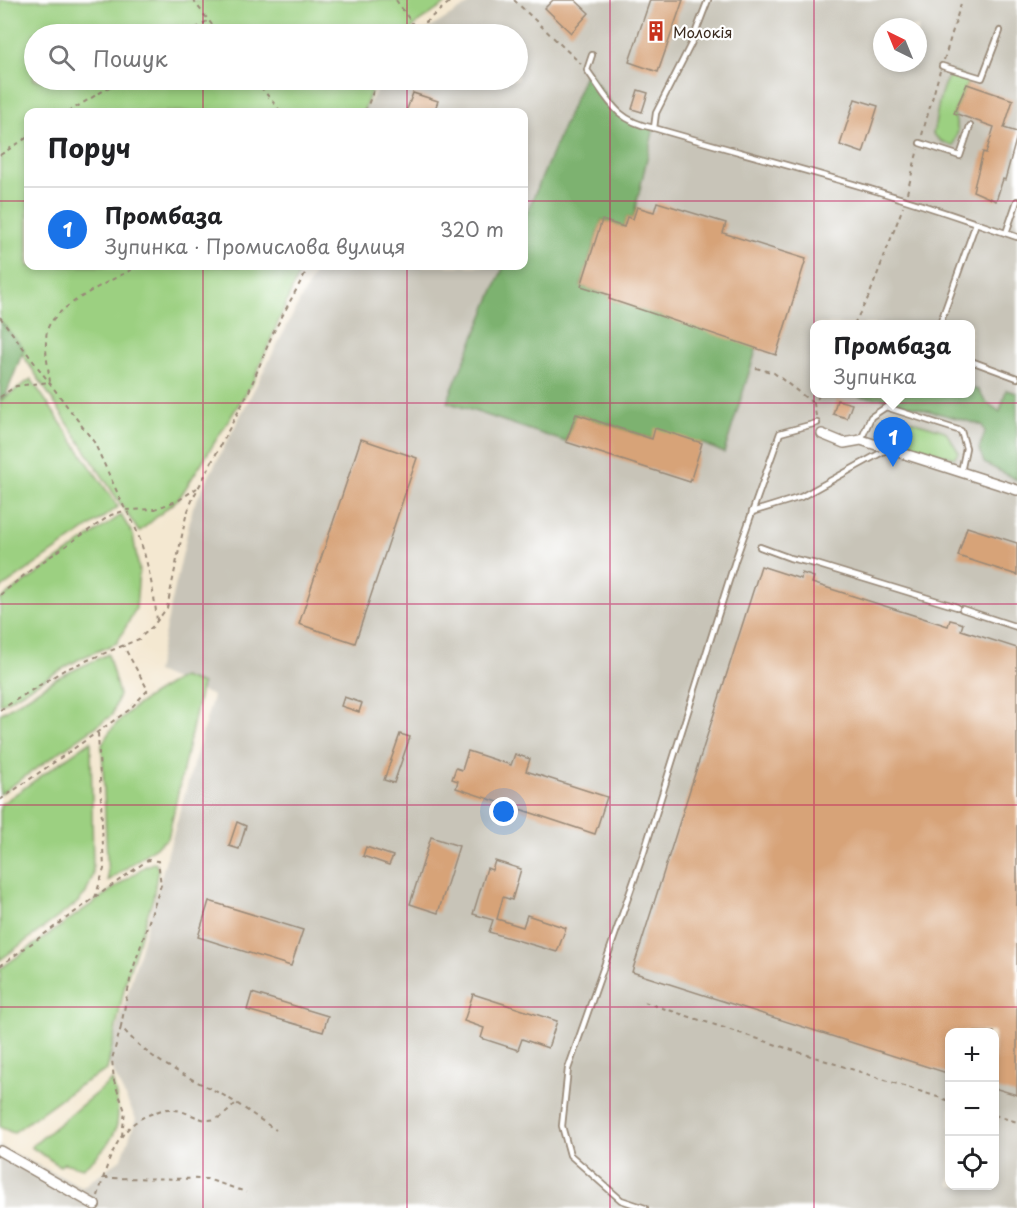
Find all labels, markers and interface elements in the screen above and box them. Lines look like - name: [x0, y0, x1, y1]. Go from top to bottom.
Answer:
- north arrow: [873, 18, 927, 72]
- building icon: Молокія: [644, 19, 668, 43]
- place label: Молокія: [673, 20, 733, 43]
- search box: [24, 24, 528, 90]
- icon: search: [45, 41, 78, 74]
- text: Пошук: [93, 41, 168, 74]
- text: Поруч: [48, 128, 131, 167]
- text: Промбаза: [105, 198, 223, 231]
- text: 1: [63, 214, 72, 244]
- text: 320 m: [440, 214, 504, 244]
- text: Зупинка · Промислова вулиця: [105, 231, 406, 261]
- popup: [810, 320, 975, 398]
- text: Промбаза: [834, 328, 951, 361]
- text: Зупинка: [834, 361, 916, 391]
- pin: 1: [874, 418, 912, 467]
- your location: [489, 797, 518, 826]
- map controls: [945, 1028, 999, 1190]
- button: +: [945, 1028, 999, 1082]
- button: −: [945, 1082, 999, 1136]
- button: locate: [945, 1136, 999, 1190]

